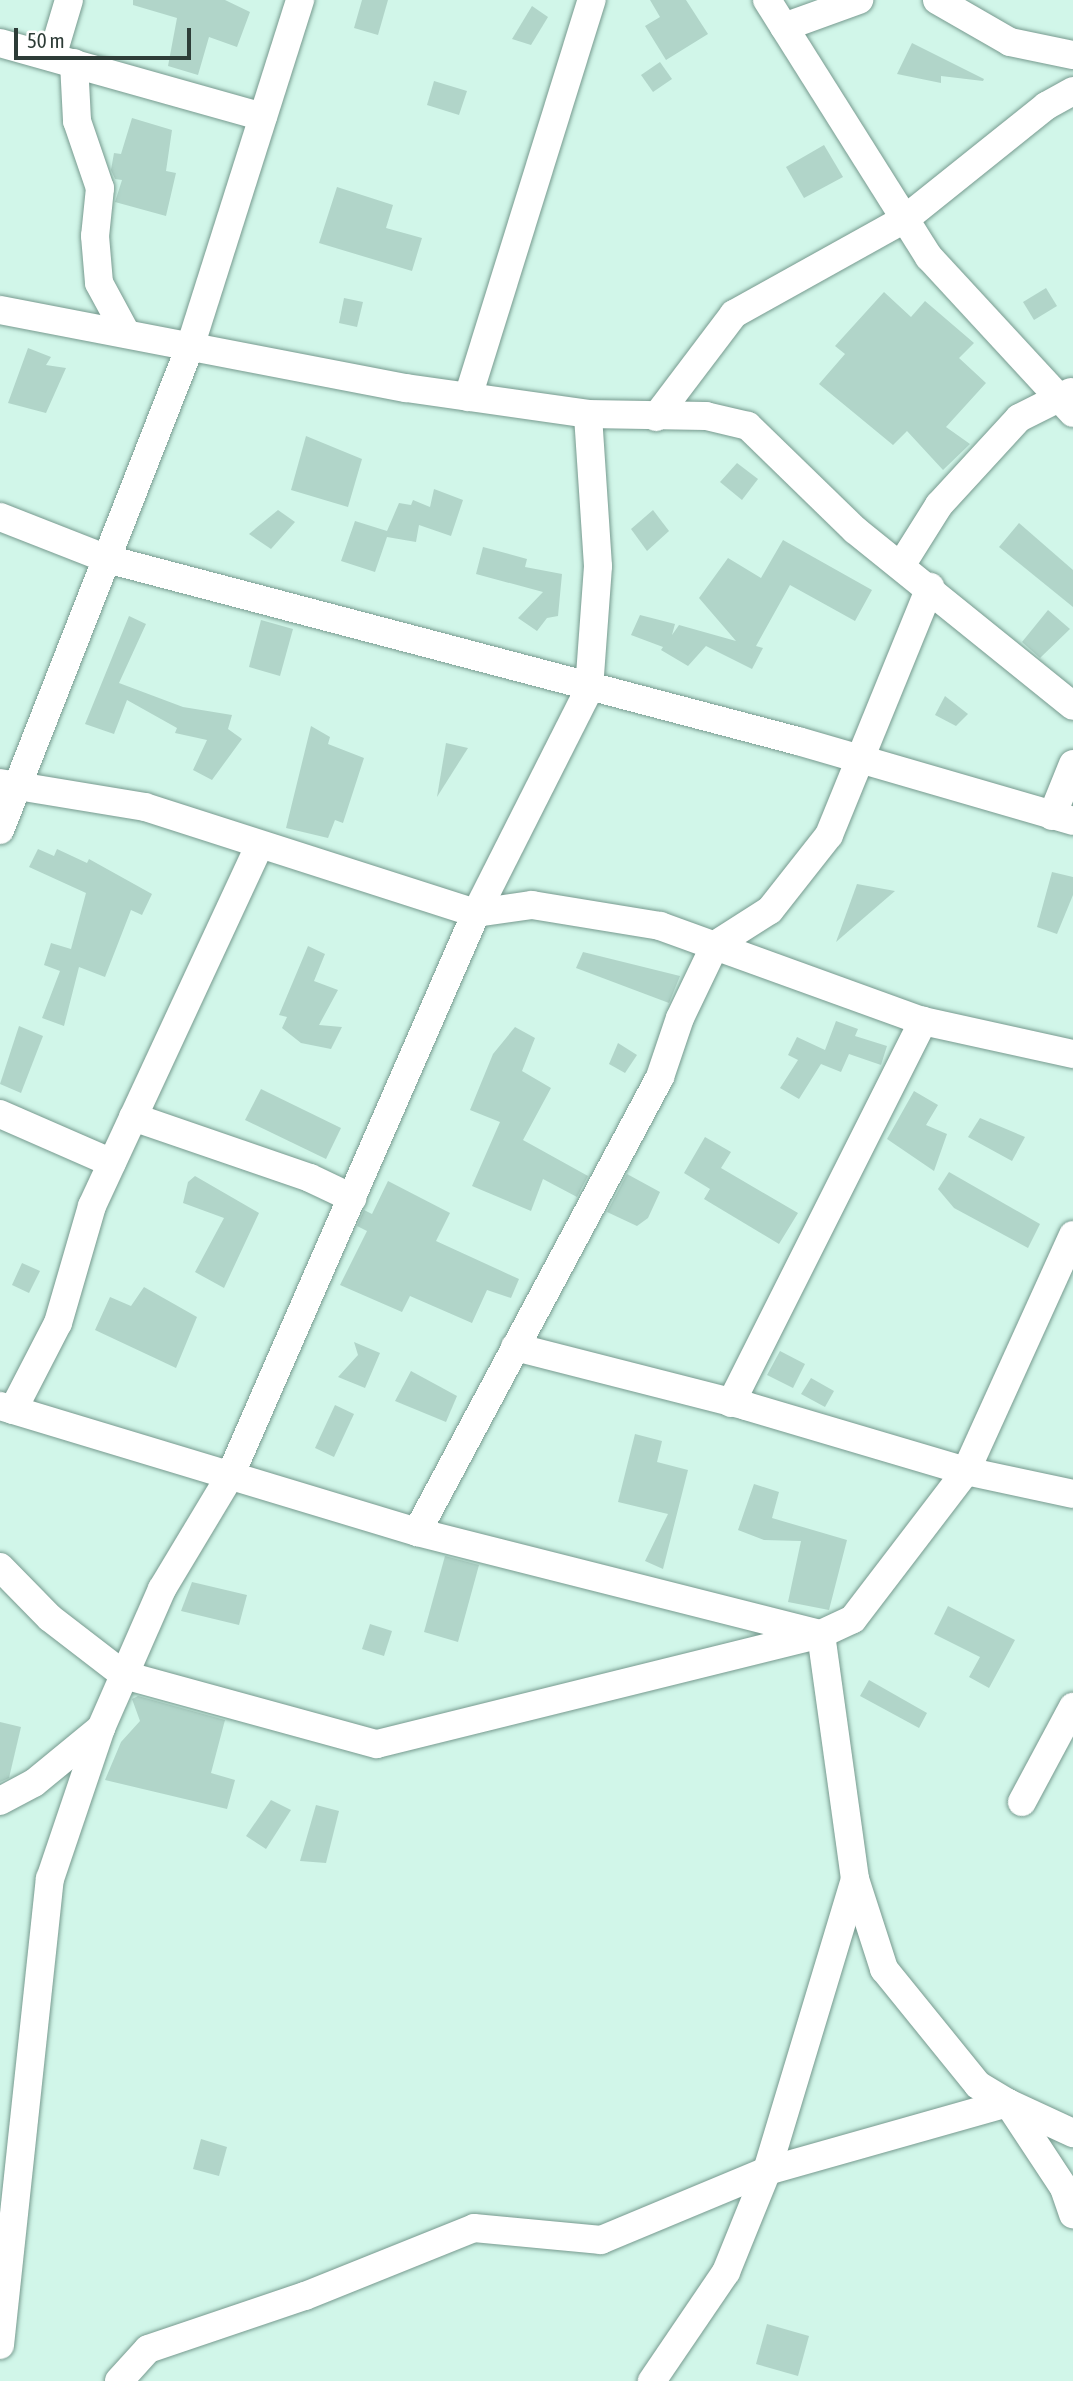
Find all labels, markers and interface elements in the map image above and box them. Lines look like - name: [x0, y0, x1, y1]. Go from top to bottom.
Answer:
- scale bar: [18, 14, 194, 58]
- text: 50 m: [27, 28, 65, 52]

